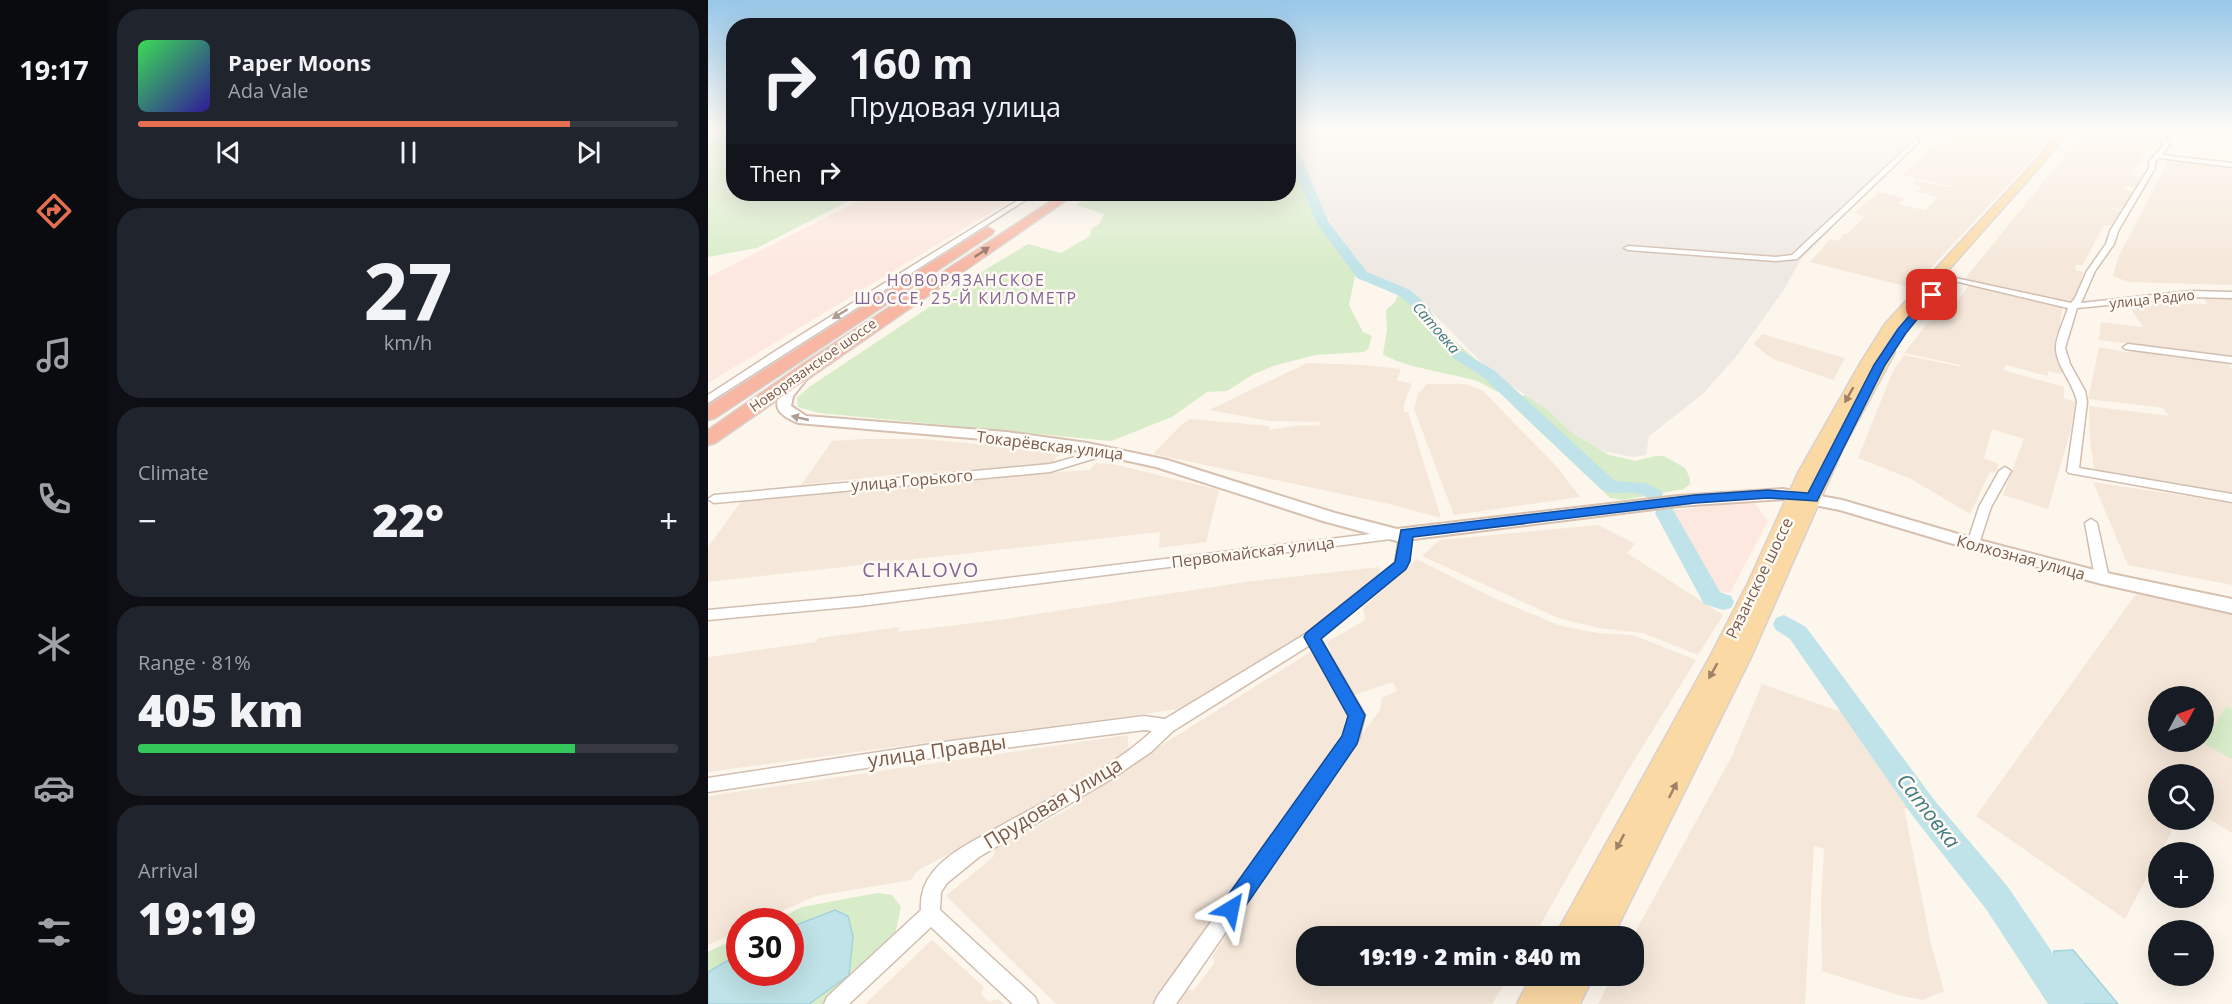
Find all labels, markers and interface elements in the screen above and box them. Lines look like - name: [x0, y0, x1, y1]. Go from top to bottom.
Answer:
- text: 160 m: [849, 34, 973, 91]
- icon: right: [750, 42, 828, 120]
- text: Paper Moons: [228, 47, 371, 77]
- text: 19:17: [19, 51, 89, 88]
- text: Ada Vale: [228, 77, 309, 104]
- text: Прудовая улица: [849, 88, 1061, 125]
- icon: previous: [212, 136, 245, 169]
- icon: pause: [392, 136, 425, 169]
- icon: next: [572, 136, 605, 169]
- icon: right: [813, 156, 846, 189]
- text: Then: [750, 158, 801, 188]
- icon: directions: [33, 190, 75, 232]
- text: 27: [363, 237, 453, 343]
- one-way arrow: [973, 246, 990, 257]
- district label: НОВОРЯЗАНСКОЕ ШОССЕ, 25-Й КИЛОМЕТР: [854, 269, 1078, 309]
- pin: [1906, 269, 1957, 320]
- icon: arrive: [1915, 278, 1948, 311]
- street label: улица Радио: [2108, 285, 2196, 312]
- water label: Сатовка: [1409, 297, 1465, 358]
- one-way arrow: [832, 308, 848, 319]
- street label: Новорязанское шоссе: [745, 313, 880, 416]
- text: km/h: [384, 329, 432, 356]
- icon: music: [33, 334, 75, 376]
- one-way arrow: [1844, 386, 1854, 403]
- one-way arrow: [790, 413, 809, 422]
- street label: Токарёвская улица: [975, 425, 1125, 465]
- text: Climate: [138, 459, 209, 486]
- street label: улица Горького: [850, 464, 974, 496]
- icon: phone: [33, 478, 75, 520]
- text: 22°: [372, 489, 444, 550]
- text: −: [138, 498, 157, 543]
- text: +: [659, 498, 678, 543]
- street label: Рязанское шоссе: [1720, 514, 1798, 642]
- street label: Колхозная улица: [1954, 529, 2088, 585]
- street label: Первомайская улица: [1170, 531, 1336, 573]
- district label: CHKALOVO: [862, 556, 980, 583]
- icon: climate: [33, 623, 75, 665]
- text: Range · 81%: [138, 649, 251, 676]
- one-way arrow: [1708, 662, 1718, 679]
- text: 405 km: [138, 679, 303, 740]
- north arrow: [2148, 686, 2214, 752]
- map controls: [2148, 686, 2214, 986]
- street label: улица Правды: [866, 727, 1008, 774]
- street label: Прудовая улица: [978, 751, 1127, 855]
- button: search: [2148, 764, 2214, 830]
- icon: car: [33, 767, 75, 809]
- water label: Сатовка: [1891, 767, 1967, 854]
- one-way arrow: [1668, 782, 1678, 799]
- one-way arrow: [1615, 833, 1625, 850]
- button: +: [2148, 842, 2214, 908]
- text: Arrival: [138, 857, 198, 884]
- position arrow: [1199, 877, 1263, 941]
- text: 19:19: [138, 887, 256, 948]
- speed limit sign: 30: [726, 908, 804, 986]
- icon: filters: [33, 911, 75, 953]
- button: −: [2148, 920, 2214, 986]
- text: 19:19 · 2 min · 840 m: [1359, 941, 1581, 971]

